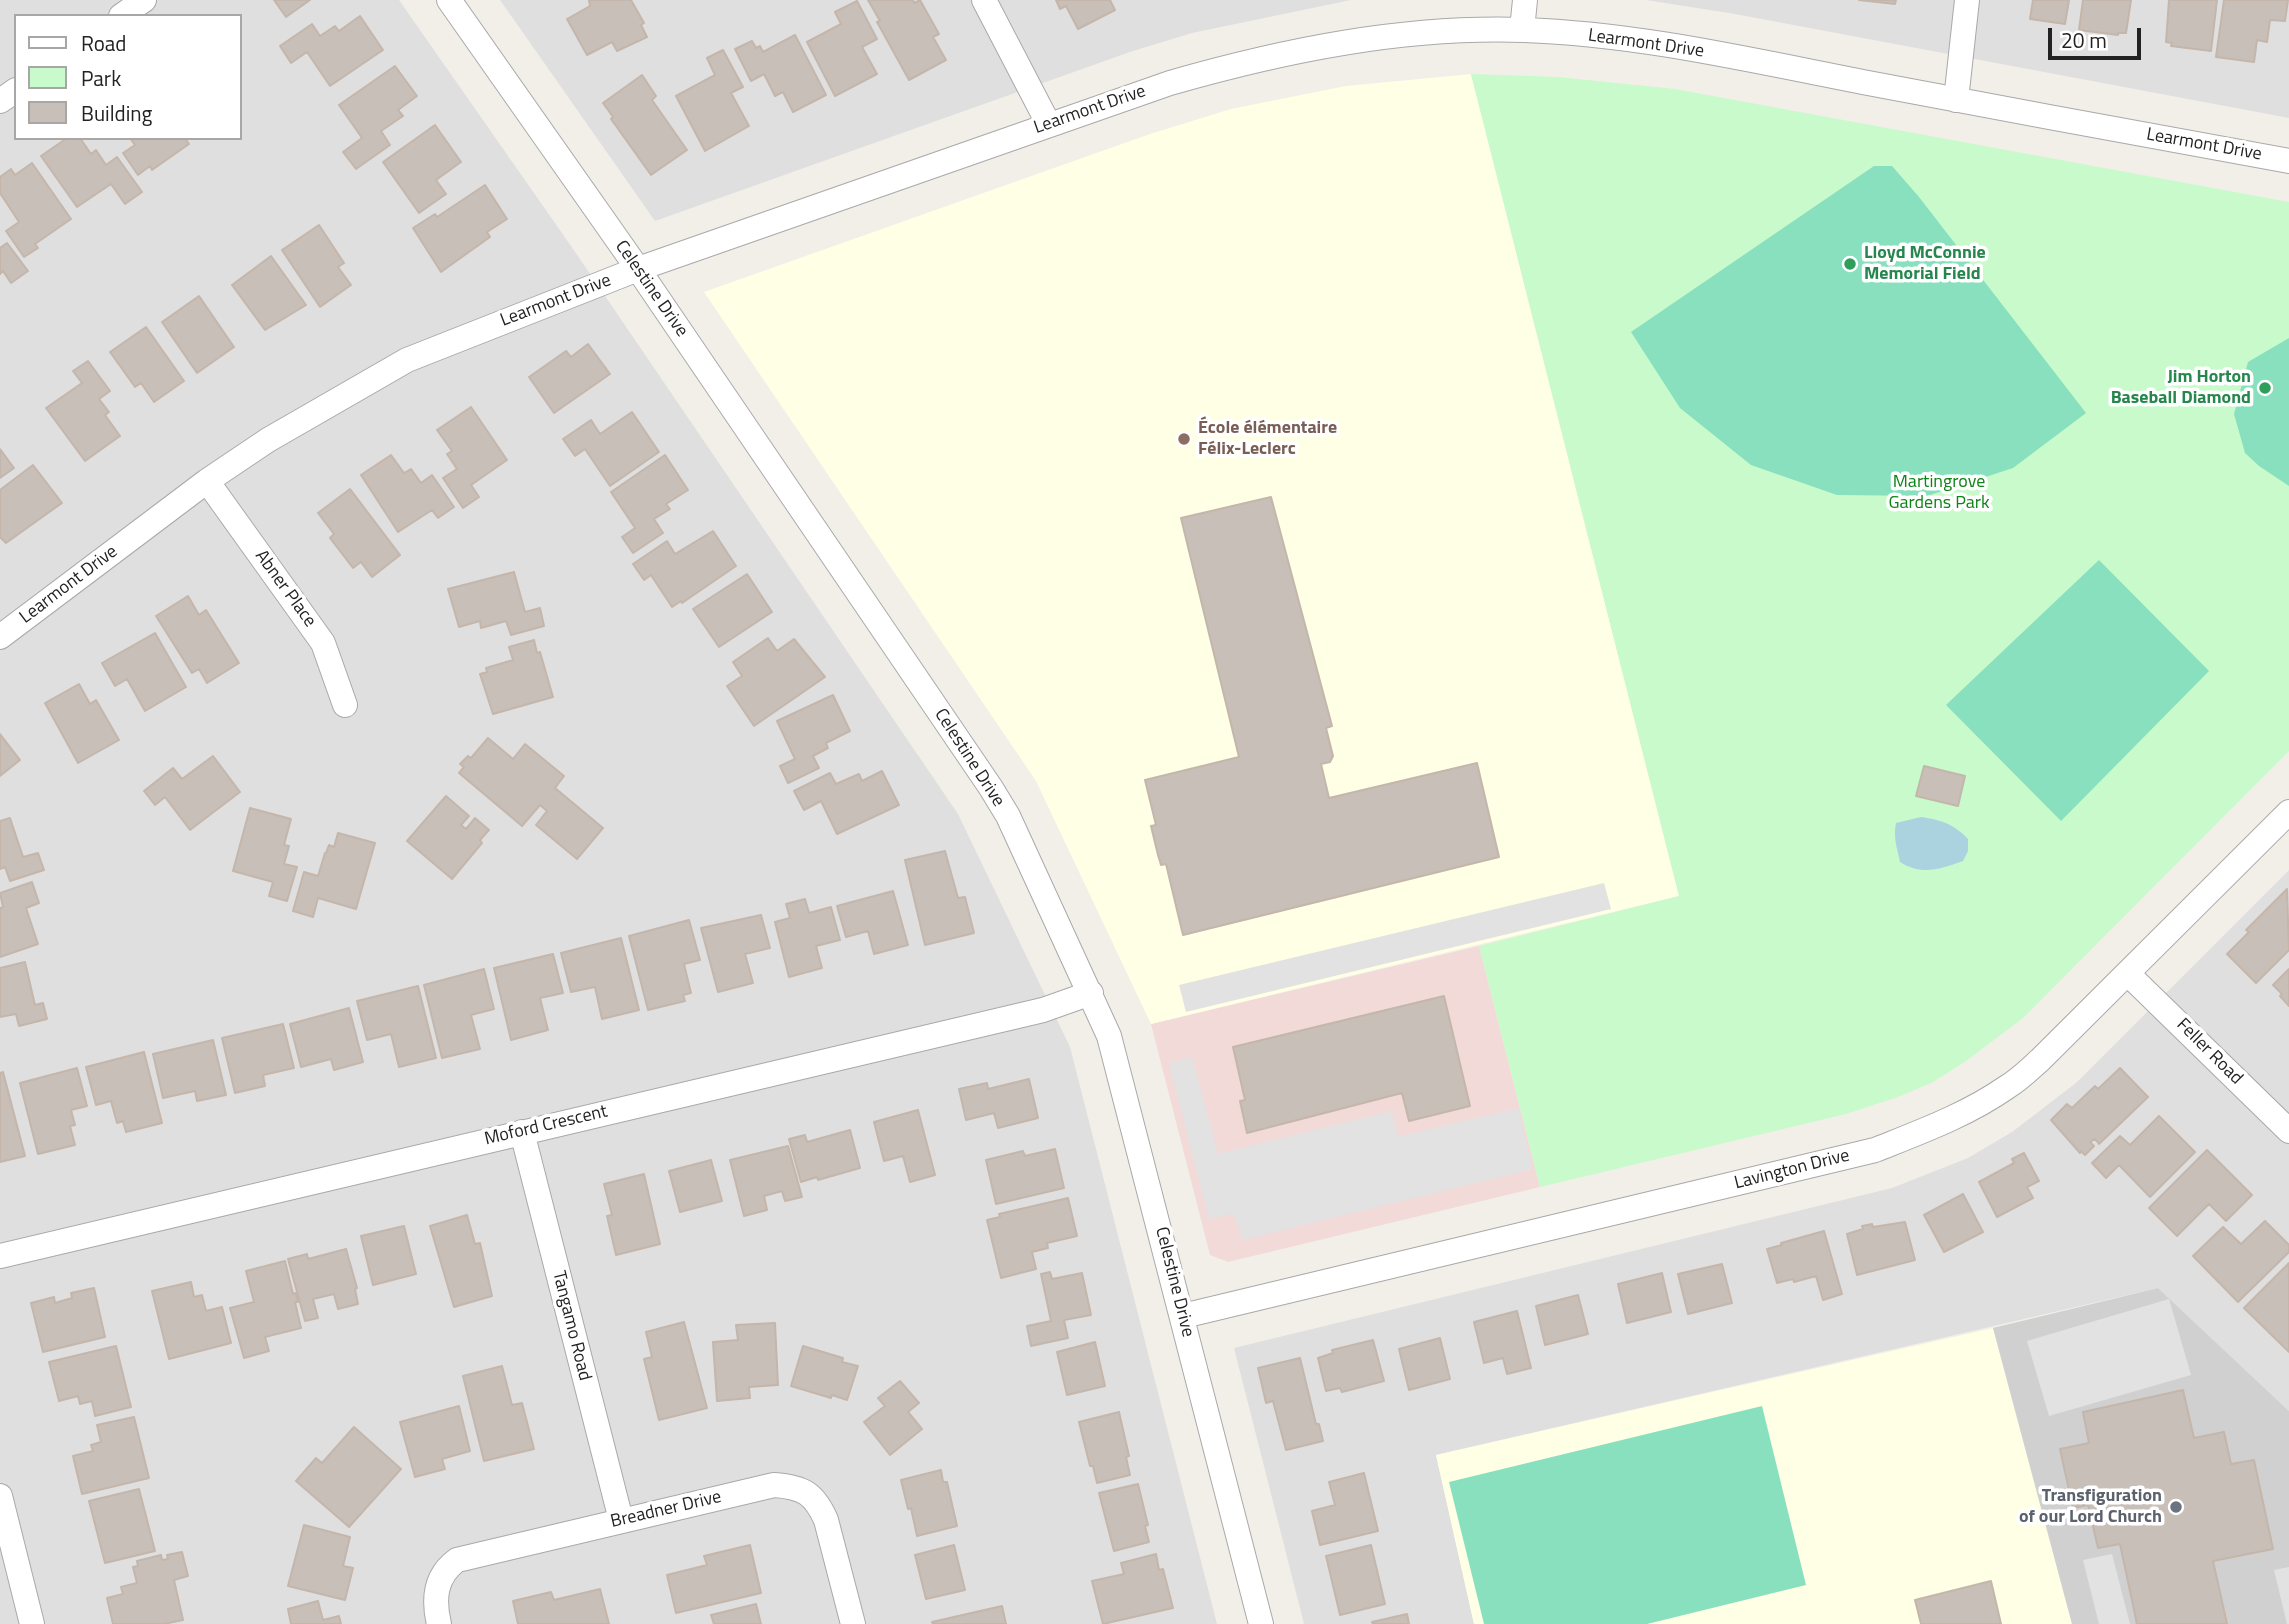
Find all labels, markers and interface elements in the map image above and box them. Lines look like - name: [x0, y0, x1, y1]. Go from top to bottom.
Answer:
- legend: [14, 14, 242, 140]
- scale bar: [2051, 14, 2144, 58]
- text: 20 m: [2061, 24, 2107, 56]
- street label: Learmont Drive: [1587, 25, 1705, 63]
- text: Road: [81, 27, 126, 59]
- text: Park: [81, 62, 121, 94]
- street label: Learmont Drive: [1031, 81, 1149, 139]
- text: Building: [81, 97, 152, 129]
- street label: Learmont Drive: [2145, 124, 2263, 166]
- street label: Celestine Drive: [610, 237, 692, 341]
- place label: Lloyd McConnie Memorial Field: [1864, 243, 1986, 286]
- marker: Lloyd McConnie Memorial Field: [1842, 256, 1858, 272]
- street label: Learmont Drive: [498, 270, 614, 332]
- place label: Jim Horton Baseball Diamond: [2111, 367, 2251, 410]
- marker: Jim Horton Baseball Diamond: [2257, 380, 2273, 396]
- place label: École élémentaire Félix-Leclerc: [1198, 418, 1337, 460]
- marker: École élémentaire Félix-Leclerc: [1176, 431, 1192, 447]
- park label: Martingrove Gardens Park: [1888, 472, 1990, 514]
- street label: Learmont Drive: [16, 541, 122, 629]
- street label: Abner Place: [250, 546, 320, 632]
- street label: Celestine Drive: [929, 705, 1009, 811]
- street label: Feller Road: [2171, 1014, 2247, 1090]
- street label: Moford Crescent: [483, 1101, 609, 1151]
- street label: Lavington Drive: [1732, 1145, 1852, 1195]
- street label: Celestine Drive: [1150, 1225, 1198, 1339]
- street label: Tangamo Road: [547, 1269, 595, 1383]
- place label: Transfiguration of our Lord Church: [2019, 1486, 2162, 1528]
- street label: Breadner Drive: [608, 1487, 724, 1533]
- marker: Transfiguration of our Lord Church: [2168, 1499, 2184, 1515]

